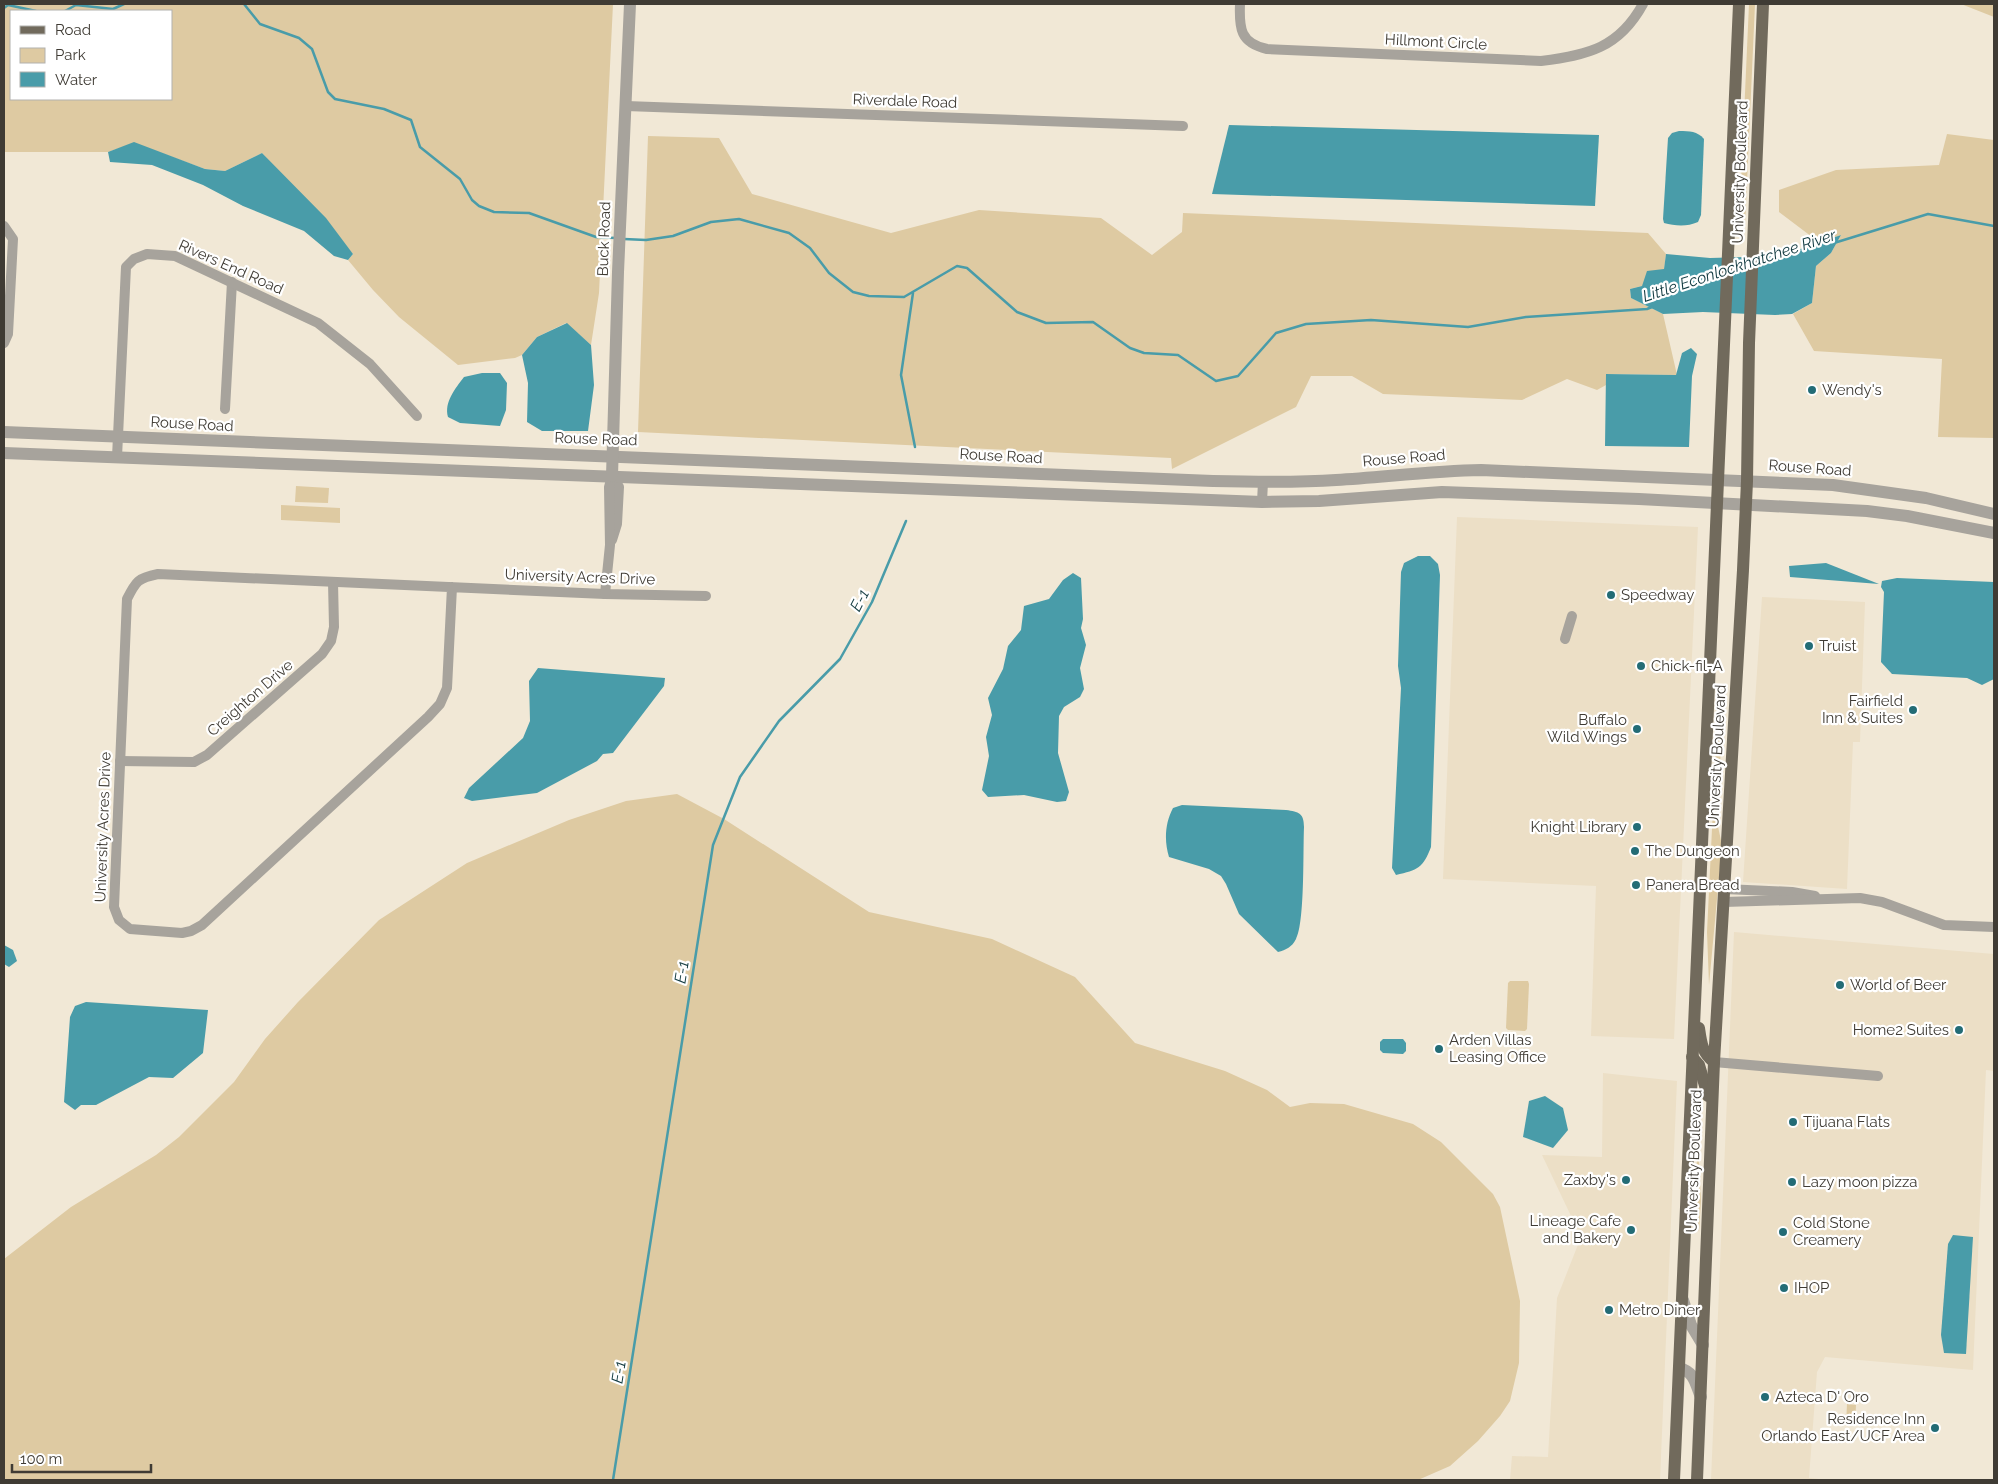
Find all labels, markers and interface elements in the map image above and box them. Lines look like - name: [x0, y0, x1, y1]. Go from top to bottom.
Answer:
- legend: [10, 10, 172, 100]
- text: Road: [55, 21, 91, 39]
- street label: Hillmont Circle: [1384, 30, 1488, 54]
- text: Park: [55, 46, 86, 64]
- text: Water: [55, 71, 98, 89]
- street label: Riverdale Road: [852, 90, 958, 112]
- street label: University Boulevard: [1729, 100, 1751, 244]
- street label: Buck Road: [594, 201, 614, 277]
- water label: Little Econlockhatchee River: [1640, 225, 1839, 306]
- street label: Rivers End Road: [176, 236, 286, 298]
- place label: Wendy's: [1822, 381, 1882, 399]
- marker: Wendy's: [1806, 384, 1818, 396]
- street label: Rouse Road: [150, 413, 234, 435]
- street label: Rouse Road: [554, 429, 638, 449]
- street label: Rouse Road: [959, 445, 1043, 467]
- street label: Rouse Road: [1362, 445, 1446, 471]
- street label: Rouse Road: [1768, 456, 1852, 480]
- street label: University Acres Drive: [504, 565, 656, 589]
- water label: E-1: [846, 586, 873, 614]
- place label: Speedway: [1621, 586, 1694, 604]
- marker: Speedway: [1605, 589, 1617, 601]
- place label: Truist: [1819, 637, 1857, 655]
- marker: Truist: [1803, 640, 1815, 652]
- street label: Creighton Drive: [204, 656, 297, 740]
- place label: Chick-fil-A: [1651, 657, 1723, 675]
- marker: Chick-fil-A: [1635, 660, 1647, 672]
- street label: University Boulevard: [1704, 684, 1730, 828]
- place label: Fairfield Inn & Suites: [1822, 692, 1903, 727]
- marker: Fairfield Inn & Suites: [1907, 704, 1919, 716]
- place label: Buffalo Wild Wings: [1547, 711, 1627, 746]
- marker: Buffalo Wild Wings: [1631, 723, 1643, 735]
- street label: University Acres Drive: [91, 751, 115, 903]
- place label: Knight Library: [1530, 818, 1627, 836]
- marker: Knight Library: [1631, 821, 1643, 833]
- place label: The Dungeon: [1645, 842, 1740, 860]
- marker: The Dungeon: [1629, 845, 1641, 857]
- place label: Panera Bread: [1646, 876, 1740, 894]
- marker: Panera Bread: [1630, 879, 1642, 891]
- water label: E-1: [670, 960, 693, 985]
- place label: World of Beer: [1850, 976, 1947, 994]
- marker: World of Beer: [1834, 979, 1846, 991]
- place label: Home2 Suites: [1853, 1021, 1949, 1039]
- marker: Home2 Suites: [1953, 1024, 1965, 1036]
- place label: Arden Villas Leasing Office: [1449, 1031, 1546, 1066]
- marker: Arden Villas Leasing Office: [1433, 1043, 1445, 1055]
- street label: University Boulevard: [1683, 1089, 1705, 1233]
- place label: Tijuana Flats: [1803, 1113, 1890, 1131]
- marker: Tijuana Flats: [1787, 1116, 1799, 1128]
- place label: Zaxby's: [1564, 1171, 1616, 1189]
- place label: Lazy moon pizza: [1802, 1173, 1918, 1191]
- marker: Zaxby's: [1620, 1174, 1632, 1186]
- marker: Lazy moon pizza: [1786, 1176, 1798, 1188]
- place label: Lineage Cafe and Bakery: [1529, 1212, 1621, 1247]
- place label: Cold Stone Creamery: [1793, 1214, 1870, 1249]
- marker: Lineage Cafe and Bakery: [1625, 1224, 1637, 1236]
- marker: Cold Stone Creamery: [1777, 1226, 1789, 1238]
- place label: IHOP: [1794, 1279, 1829, 1297]
- marker: IHOP: [1778, 1282, 1790, 1294]
- place label: Metro Diner: [1619, 1301, 1701, 1319]
- marker: Metro Diner: [1603, 1304, 1615, 1316]
- water label: E-1: [607, 1360, 630, 1385]
- place label: Azteca D' Oro: [1775, 1388, 1869, 1406]
- marker: Azteca D' Oro: [1759, 1391, 1771, 1403]
- place label: Residence Inn Orlando East/UCF Area: [1761, 1410, 1925, 1445]
- marker: Residence Inn Orlando East/UCF Area: [1929, 1422, 1941, 1434]
- scale bar: [12, 1442, 151, 1474]
- text: 100 m: [20, 1450, 62, 1468]

